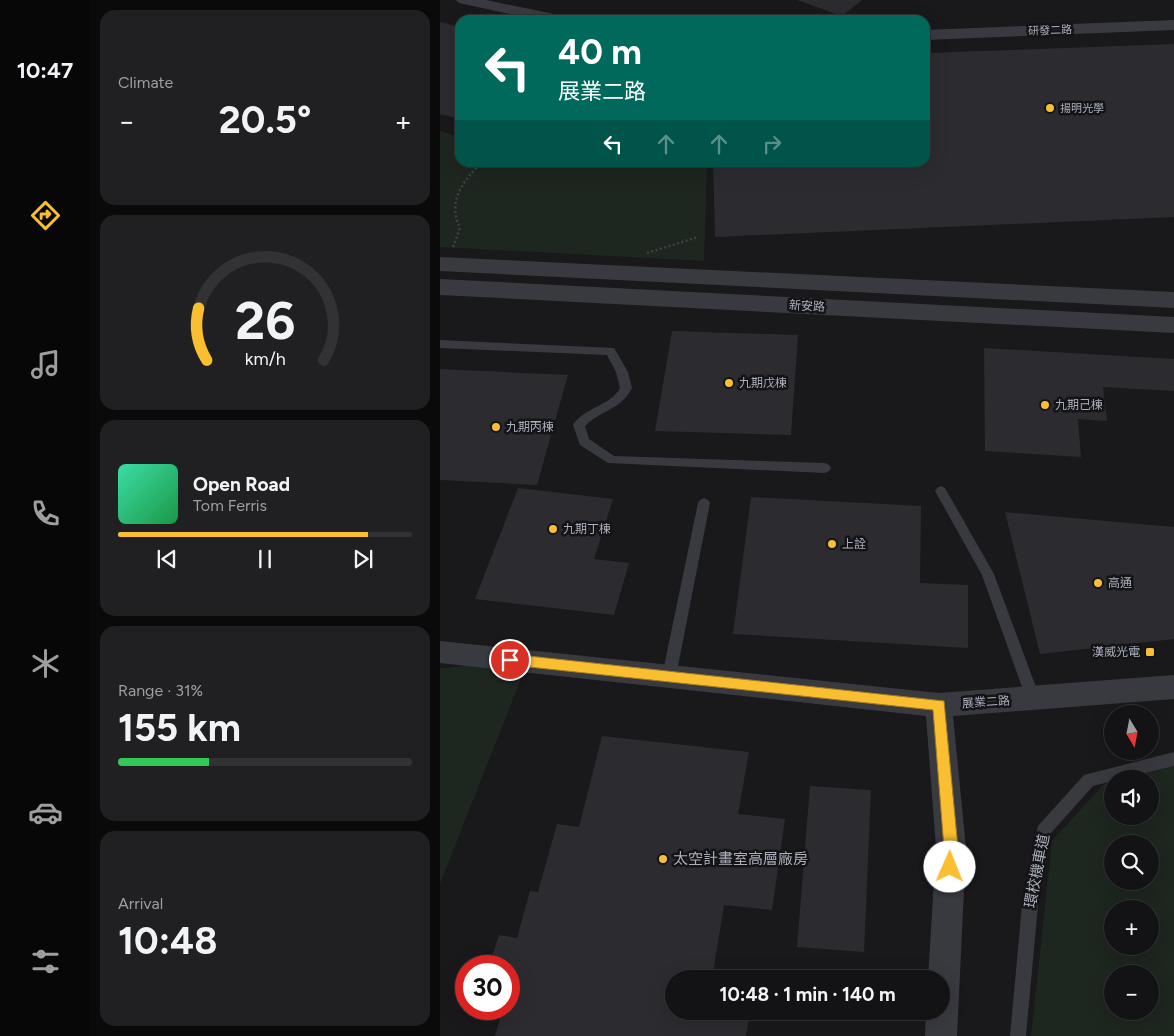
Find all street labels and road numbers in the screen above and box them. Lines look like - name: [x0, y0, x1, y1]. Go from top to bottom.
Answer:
- street label: 研發二路: [1028, 23, 1072, 38]
- street label: 新安路: [789, 298, 825, 314]
- street label: 展業二路: [962, 693, 1010, 711]
- street label: 環校機車道: [1021, 832, 1053, 910]

